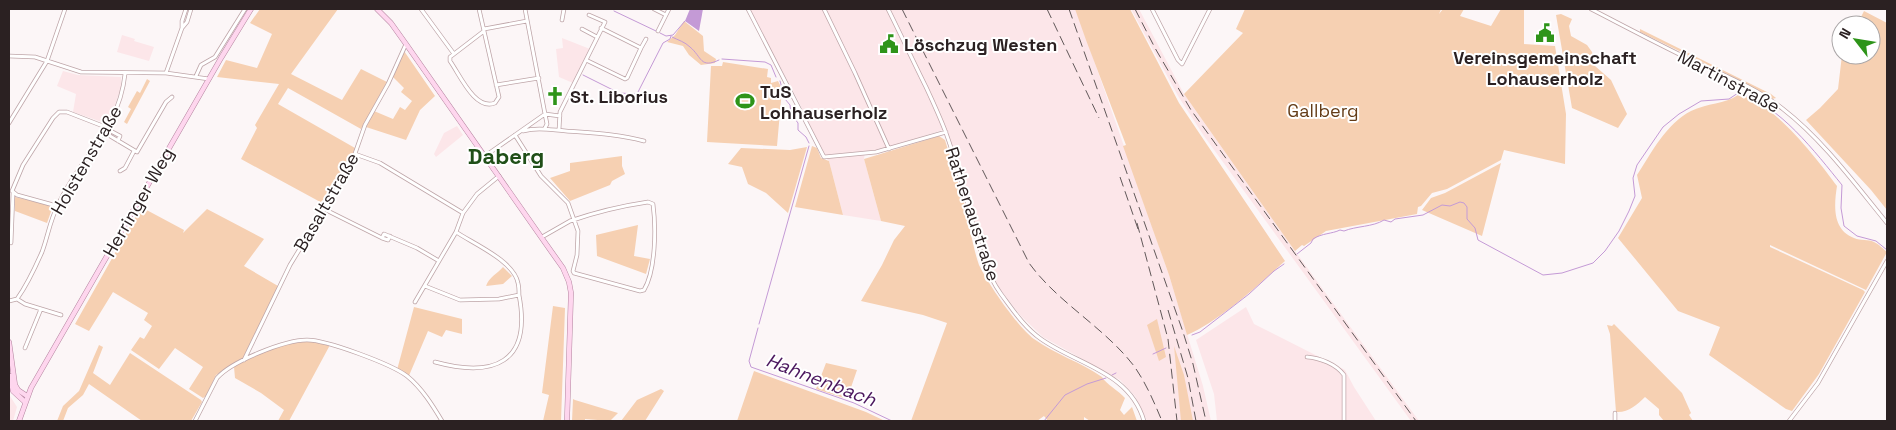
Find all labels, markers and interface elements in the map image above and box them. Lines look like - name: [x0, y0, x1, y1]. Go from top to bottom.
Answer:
- north arrow: [1831, 15, 1881, 65]
- public building icon: Vereinsgemeinschaft Lohauserholz: [1534, 22, 1556, 44]
- text: N: [1835, 25, 1855, 42]
- public building icon: Löschzug Westen: [878, 33, 900, 55]
- place label: Löschzug Westen: [904, 33, 1057, 56]
- street label: Martinstraße: [1674, 44, 1784, 118]
- place label: Vereinsgemeinschaft Lohauserholz: [1453, 46, 1637, 90]
- place label: TuS Lohhauserholz: [760, 80, 887, 124]
- church icon: St. Liborius: [544, 85, 566, 107]
- place label: St. Liborius: [570, 85, 668, 108]
- sports icon: TuS Lohhauserholz: [734, 90, 756, 112]
- park label: Gallberg: [1287, 99, 1359, 122]
- street label: Holstenstraße: [45, 101, 127, 219]
- district label: Daberg: [468, 142, 544, 170]
- street label: Herringer Weg: [97, 143, 179, 261]
- street label: Rathenaustraße: [940, 144, 1006, 284]
- street label: Basaltstraße: [288, 148, 364, 256]
- water label: Hahnenbach: [763, 348, 880, 412]

